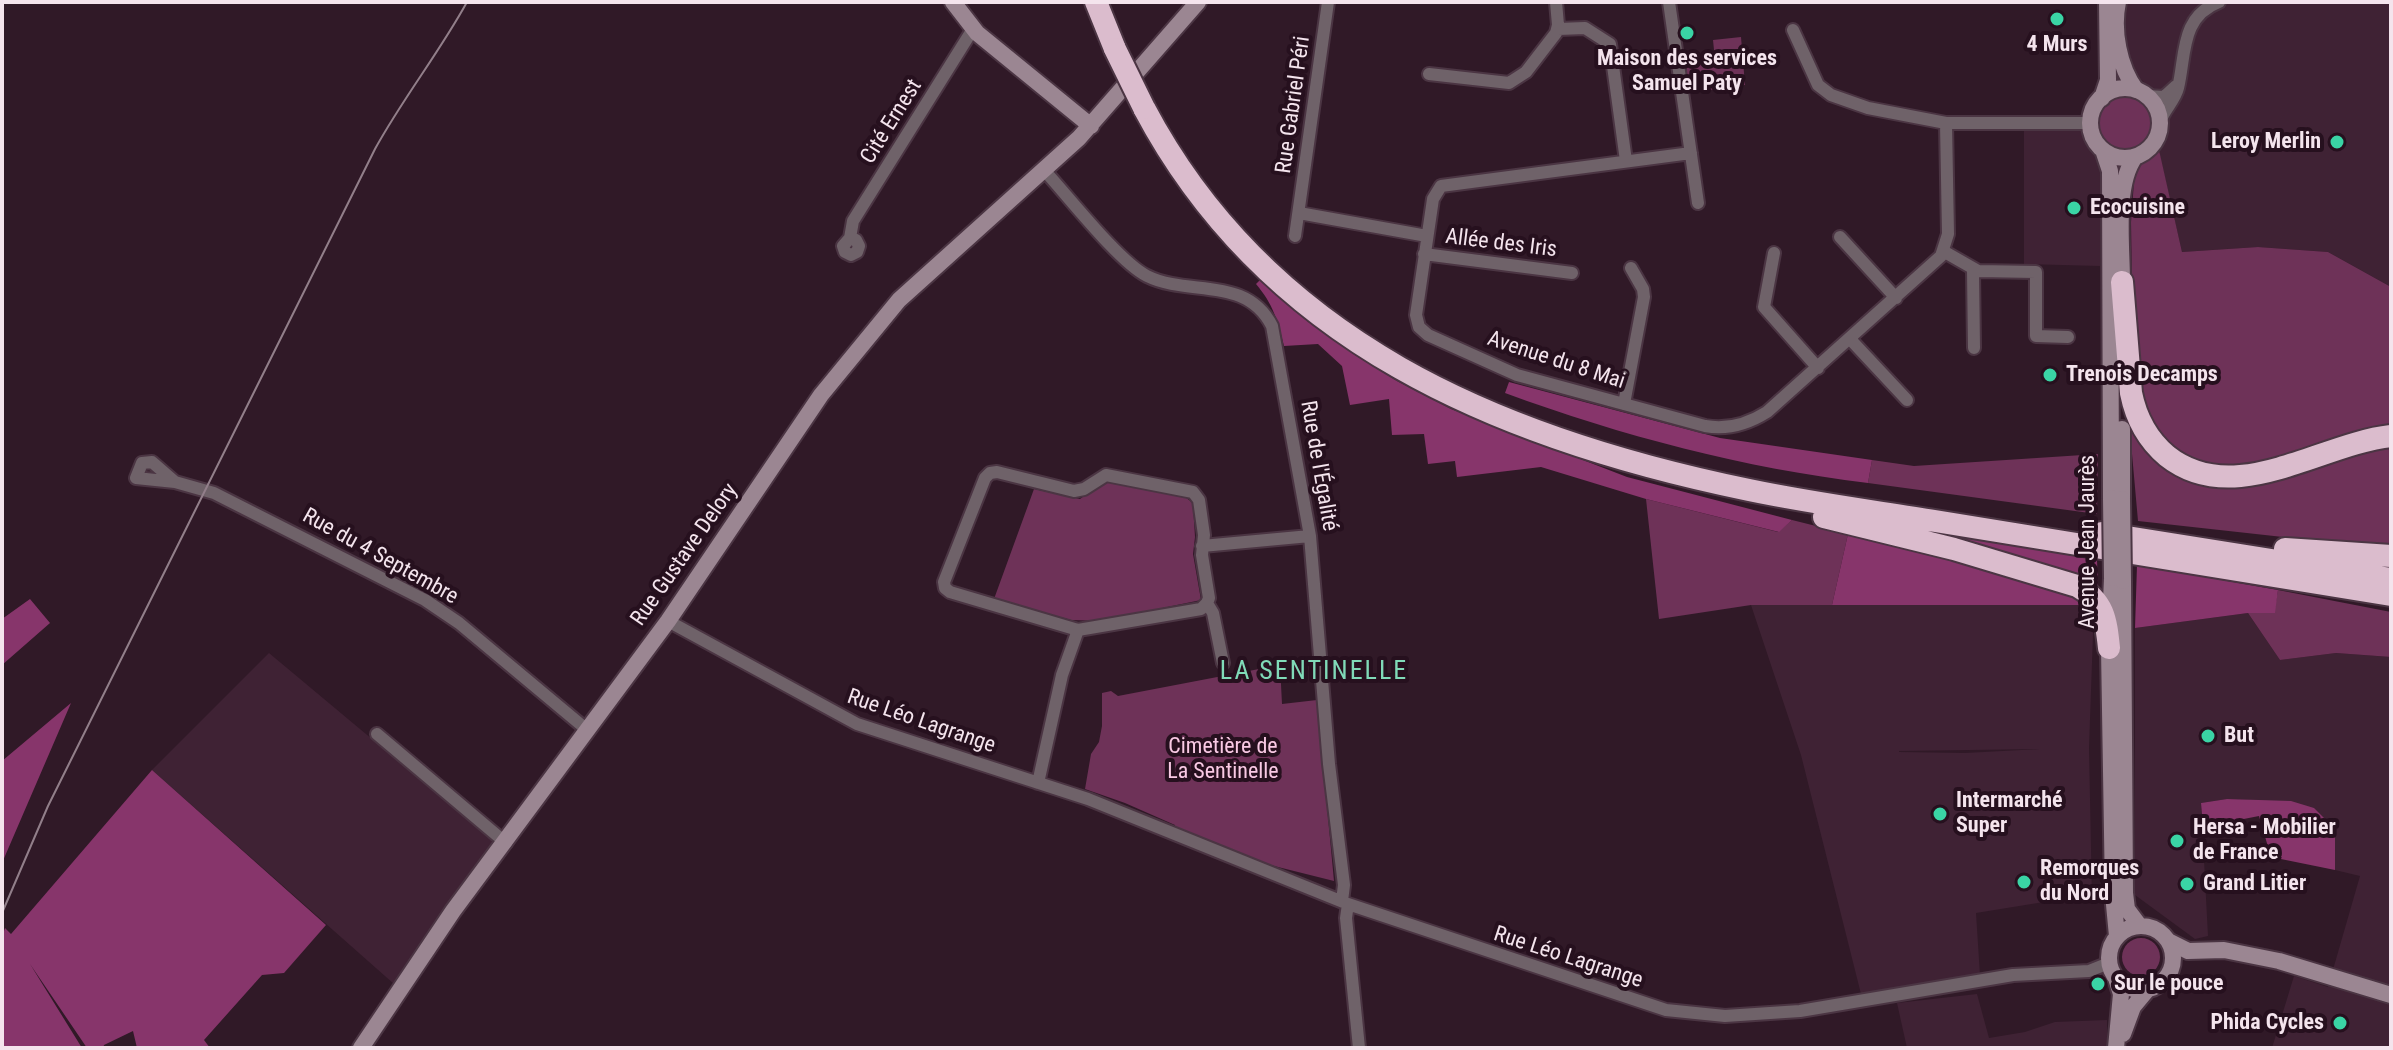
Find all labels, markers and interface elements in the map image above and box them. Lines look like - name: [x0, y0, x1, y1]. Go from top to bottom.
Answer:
- marker: 4 Murs: [2048, 10, 2066, 28]
- marker: Maison des services Samuel Paty: [1678, 24, 1696, 42]
- place label: 4 Murs: [2027, 32, 2087, 58]
- street label: Rue Gabriel Péri: [1271, 35, 1317, 175]
- place label: Maison des services Samuel Paty: [1597, 46, 1777, 98]
- street label: Cité Ernest: [856, 75, 928, 169]
- place label: Leroy Merlin: [2211, 129, 2321, 155]
- marker: Leroy Merlin: [2328, 133, 2346, 151]
- place label: Ecocuisine: [2090, 195, 2185, 221]
- marker: Ecocuisine: [2065, 199, 2083, 217]
- street label: Allée des Iris: [1444, 224, 1558, 264]
- street label: Avenue du 8 Mai: [1484, 326, 1628, 396]
- place label: Trenois Decamps: [2066, 362, 2218, 388]
- marker: Trenois Decamps: [2041, 366, 2059, 384]
- street label: Rue de l'Égalité: [1294, 399, 1342, 533]
- street label: Avenue Jean Jaurès: [2075, 455, 2101, 629]
- street label: Rue Gustave Delory: [626, 479, 744, 631]
- street label: Rue du 4 Septembre: [298, 503, 462, 611]
- district label: LA SENTINELLE: [1220, 656, 1408, 688]
- street label: Rue Léo Lagrange: [843, 684, 999, 760]
- place label: But: [2224, 723, 2254, 749]
- marker: But: [2199, 727, 2217, 745]
- park label: Cimetière de La Sentinelle: [1167, 734, 1279, 786]
- place label: Intermarché Super: [1956, 788, 2063, 840]
- marker: Intermarché Super: [1931, 805, 1949, 823]
- place label: Hersa - Mobilier de France: [2193, 815, 2336, 866]
- marker: Hersa - Mobilier de France: [2168, 832, 2186, 850]
- place label: Remorques du Nord: [2040, 856, 2139, 908]
- place label: Grand Litier: [2203, 871, 2306, 897]
- marker: Remorques du Nord: [2015, 873, 2033, 891]
- marker: Grand Litier: [2178, 875, 2196, 893]
- street label: Rue Léo Lagrange: [1490, 921, 1646, 995]
- place label: Sur le pouce: [2114, 971, 2223, 997]
- marker: Sur le pouce: [2089, 975, 2107, 993]
- place label: Phida Cycles: [2210, 1010, 2324, 1036]
- marker: Phida Cycles: [2331, 1014, 2349, 1032]

